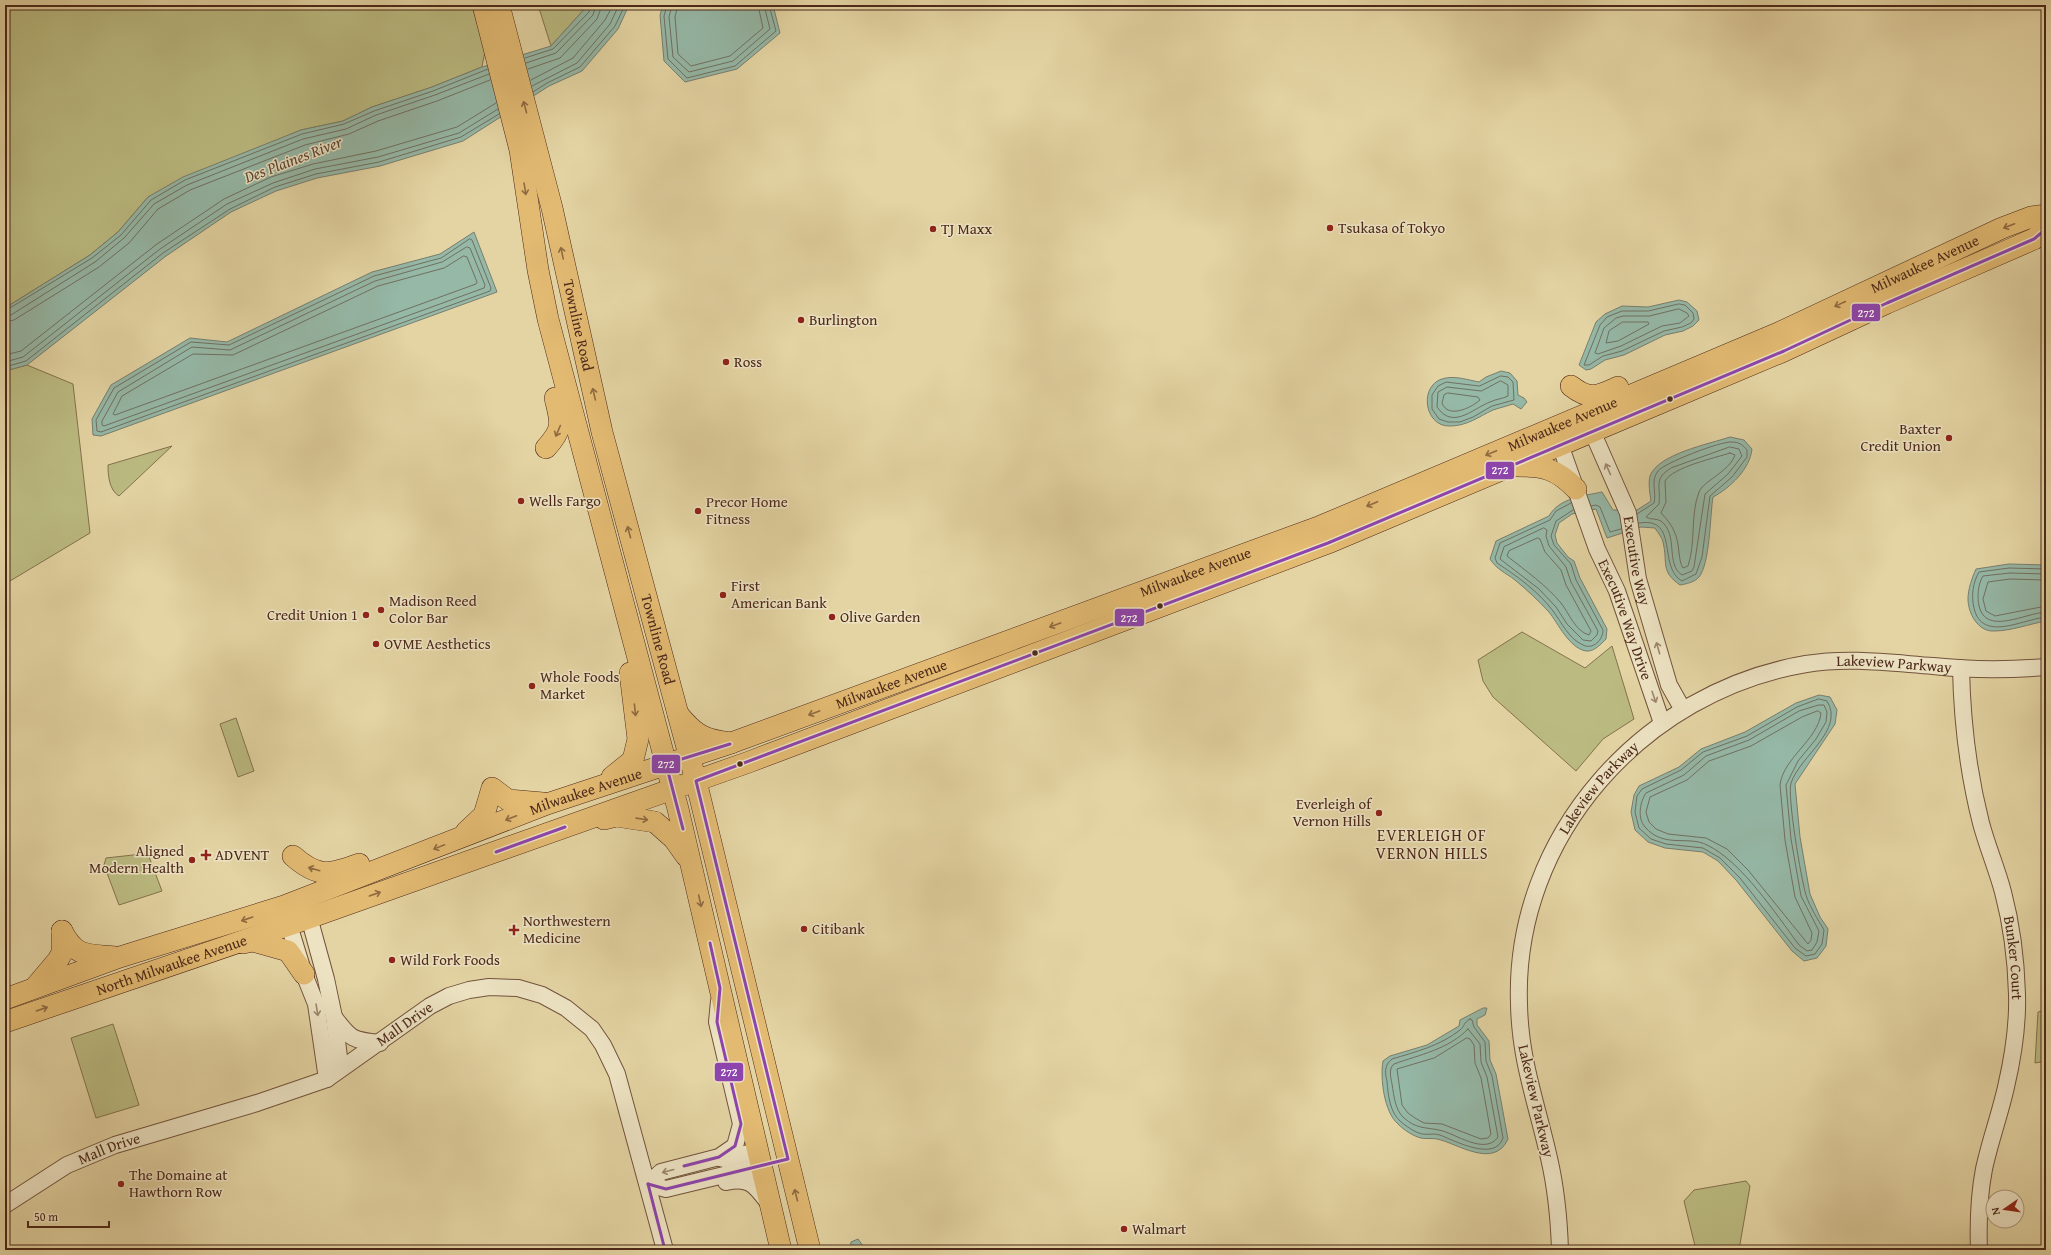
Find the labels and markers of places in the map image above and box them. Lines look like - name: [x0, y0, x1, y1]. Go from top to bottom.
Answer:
- place label: Tsukasa of Tokyo: [1338, 217, 1446, 238]
- place label: TJ Maxx: [941, 218, 992, 239]
- marker: Tsukasa of Tokyo: [1325, 223, 1335, 233]
- marker: TJ Maxx: [928, 224, 938, 234]
- place label: Burlington: [809, 309, 878, 330]
- marker: Burlington: [796, 315, 806, 325]
- place label: Ross: [734, 351, 762, 372]
- marker: Ross: [721, 357, 731, 367]
- unlabelled marker: [1665, 394, 1675, 404]
- place label: Baxter Credit Union: [1860, 418, 1942, 456]
- marker: Baxter Credit Union: [1944, 433, 1954, 443]
- place label: Wells Fargo: [529, 490, 601, 511]
- place label: Precor Home Fitness: [706, 491, 788, 529]
- marker: Wells Fargo: [516, 496, 526, 506]
- marker: Precor Home Fitness: [693, 506, 703, 516]
- place label: First American Bank: [731, 575, 827, 613]
- place label: Madison Reed Color Bar: [389, 590, 477, 628]
- marker: First American Bank: [718, 590, 728, 600]
- unlabelled marker: [1155, 601, 1165, 611]
- place label: Credit Union 1: [267, 604, 358, 625]
- marker: Madison Reed Color Bar: [376, 605, 386, 615]
- place label: Olive Garden: [840, 606, 921, 627]
- marker: Credit Union 1: [361, 610, 371, 620]
- marker: Olive Garden: [827, 612, 837, 622]
- place label: OVME Aesthetics: [384, 633, 491, 654]
- marker: OVME Aesthetics: [371, 639, 381, 649]
- unlabelled marker: [1030, 648, 1040, 658]
- place label: Whole Foods Market: [540, 666, 619, 704]
- marker: Whole Foods Market: [527, 681, 537, 691]
- unlabelled marker: [735, 759, 745, 769]
- place label: Everleigh of Vernon Hills: [1292, 793, 1373, 831]
- marker: Everleigh of Vernon Hills: [1374, 808, 1384, 818]
- place label: Aligned Modern Health: [89, 840, 185, 878]
- place label: ADVENT: [215, 844, 270, 865]
- marker: ADVENT: [200, 849, 212, 861]
- marker: Aligned Modern Health: [187, 855, 197, 865]
- place label: Northwestern Medicine: [523, 910, 611, 948]
- place label: Citibank: [812, 918, 865, 939]
- marker: Northwestern Medicine: [508, 924, 520, 936]
- marker: Citibank: [799, 924, 809, 934]
- place label: Wild Fork Foods: [400, 949, 500, 970]
- marker: Wild Fork Foods: [387, 955, 397, 965]
- place label: The Domaine at Hawthorn Row: [129, 1164, 228, 1202]
- marker: The Domaine at Hawthorn Row: [116, 1179, 126, 1189]
- place label: Walmart: [1132, 1218, 1187, 1239]
- marker: Walmart: [1119, 1224, 1129, 1234]

